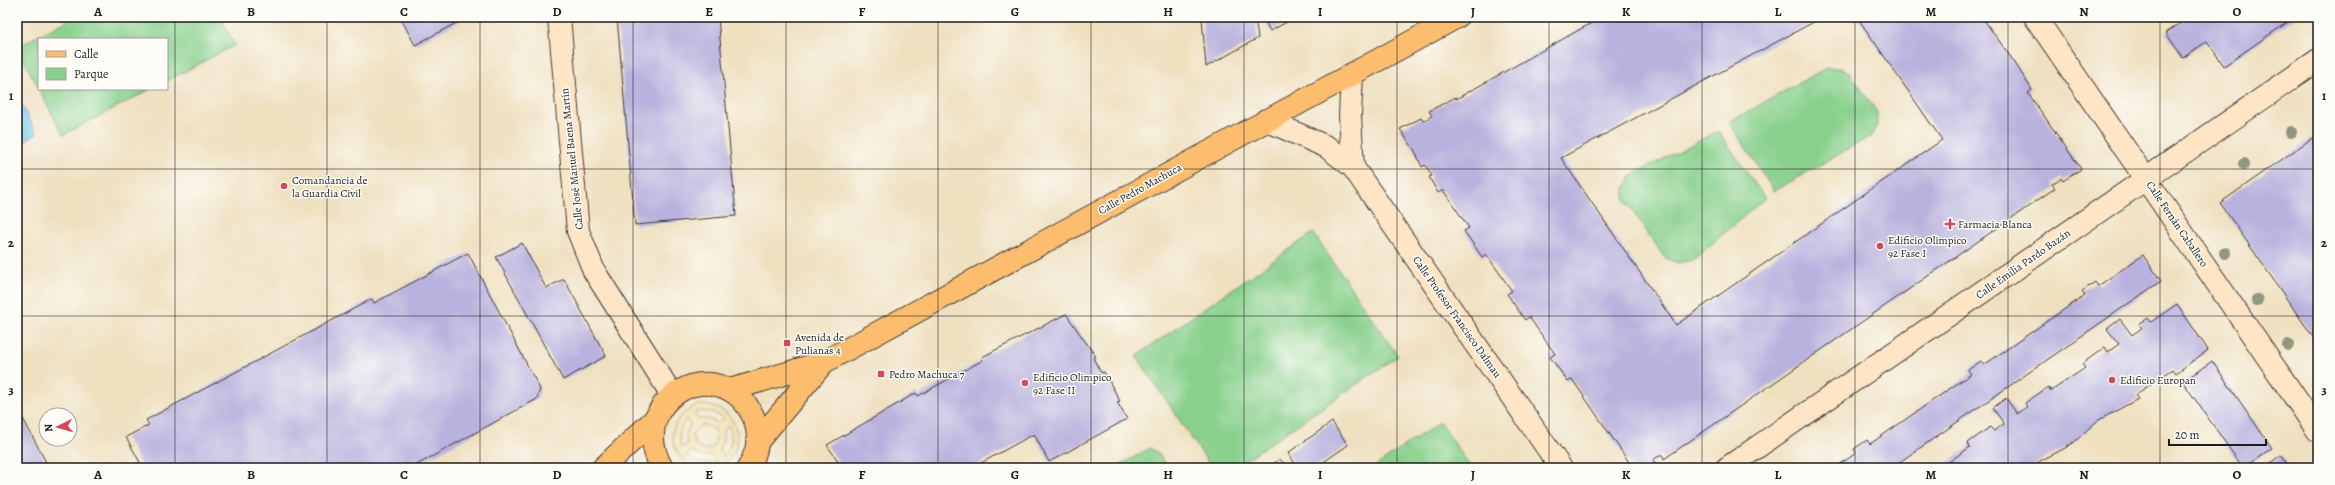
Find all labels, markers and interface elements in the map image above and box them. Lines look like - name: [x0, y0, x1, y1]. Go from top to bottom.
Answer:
- text: A: [93, 3, 103, 20]
- text: B: [247, 3, 255, 20]
- text: C: [400, 3, 408, 20]
- text: D: [552, 3, 562, 20]
- text: E: [705, 3, 713, 20]
- text: F: [859, 3, 866, 20]
- text: G: [1011, 3, 1019, 20]
- text: H: [1163, 3, 1173, 20]
- text: I: [1318, 3, 1323, 20]
- text: J: [1471, 3, 1475, 20]
- text: K: [1622, 3, 1631, 20]
- text: L: [1775, 3, 1782, 20]
- text: M: [1926, 3, 1937, 20]
- text: N: [2079, 3, 2089, 20]
- text: O: [2233, 3, 2242, 20]
- legend: [38, 38, 168, 90]
- text: Calle: [74, 46, 98, 62]
- text: Parque: [74, 66, 109, 82]
- text: 1: [9, 87, 14, 104]
- text: 1: [2322, 87, 2327, 104]
- street label: Calle José Manuel Baena Martín: [557, 88, 587, 230]
- street label: Calle Pedro Machuca: [1096, 159, 1185, 218]
- place label: Comandancia de la Guardia Civil: [292, 173, 367, 201]
- street label: Calle Fernán Caballero: [2143, 178, 2212, 270]
- marker: Comandancia de la Guardia Civil: [279, 181, 289, 191]
- place label: Farmacia Blanca: [1958, 217, 2033, 232]
- marker: Farmacia Blanca: [1945, 219, 1955, 229]
- street label: Calle Emilia Pardo Bazán: [1973, 226, 2073, 302]
- place label: Edificio Olimpico 92 Fase I: [1888, 233, 1967, 261]
- text: 2: [8, 234, 15, 251]
- text: 2: [2321, 234, 2328, 251]
- marker: Edificio Olimpico 92 Fase I: [1875, 241, 1885, 251]
- street label: Calle Profesor Francisco Dalmau: [1409, 253, 1505, 381]
- place label: Avenida de Pulianas 4: [794, 330, 844, 358]
- marker: Avenida de Pulianas 4: [782, 338, 792, 348]
- place label: Pedro Machuca 7: [889, 367, 965, 382]
- marker: Pedro Machuca 7: [876, 369, 886, 379]
- place label: Edificio Olimpico 92 Fase II: [1033, 370, 1112, 398]
- place label: Edificio Europan: [2120, 373, 2196, 388]
- marker: Edificio Europan: [2107, 375, 2117, 385]
- marker: Edificio Olimpico 92 Fase II: [1020, 378, 1030, 388]
- text: 3: [8, 381, 14, 398]
- text: 3: [2321, 381, 2327, 398]
- north arrow: [38, 407, 78, 447]
- scale bar: [2169, 421, 2266, 447]
- text: N: [41, 423, 56, 433]
- text: 20 m: [2175, 427, 2199, 443]
- text: A: [93, 466, 103, 483]
- text: B: [247, 466, 255, 483]
- text: C: [400, 466, 408, 483]
- text: D: [552, 466, 562, 483]
- text: E: [705, 466, 713, 483]
- text: F: [859, 466, 866, 483]
- text: G: [1011, 466, 1019, 483]
- text: H: [1163, 466, 1173, 483]
- text: I: [1318, 466, 1323, 483]
- text: J: [1471, 466, 1475, 483]
- text: K: [1622, 466, 1631, 483]
- text: L: [1775, 466, 1782, 483]
- text: M: [1926, 466, 1937, 483]
- text: N: [2079, 466, 2089, 483]
- text: O: [2233, 466, 2242, 483]

